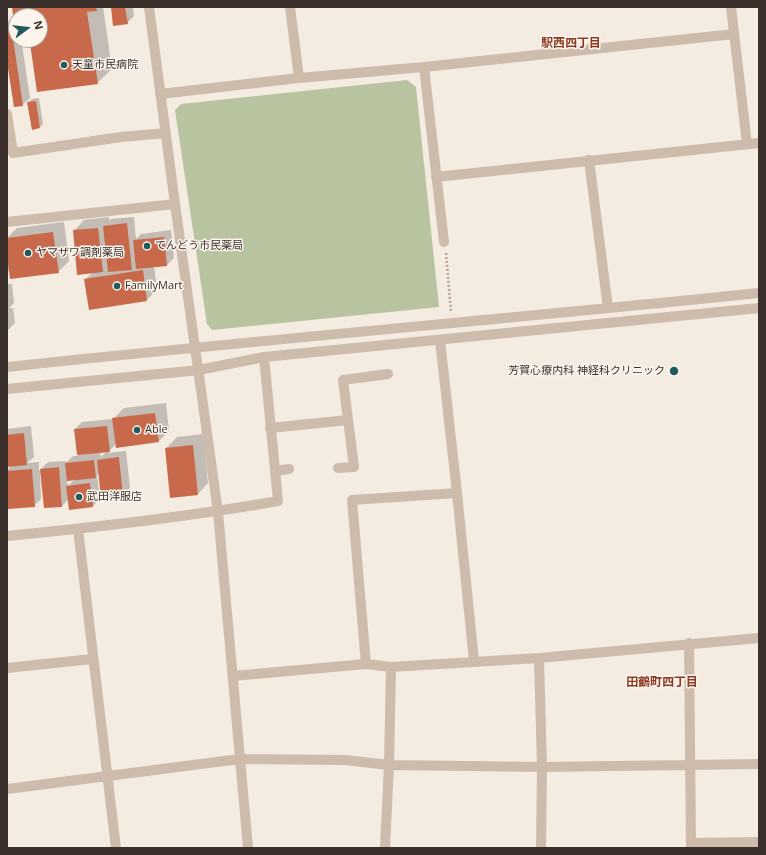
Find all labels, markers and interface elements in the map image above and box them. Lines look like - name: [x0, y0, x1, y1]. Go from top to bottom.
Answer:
- north arrow: [8, 8, 48, 48]
- text: N: [31, 19, 48, 31]
- district label: 駅西四丁目: [541, 37, 601, 51]
- place label: 天童市民病院: [72, 58, 138, 72]
- marker: 天童市民病院: [59, 60, 69, 70]
- place label: てんどう市民薬局: [155, 239, 243, 253]
- marker: てんどう市民薬局: [142, 241, 152, 251]
- place label: ヤマザワ調剤薬局: [36, 246, 124, 260]
- marker: ヤマザワ調剤薬局: [23, 248, 33, 258]
- place label: FamilyMart: [125, 279, 182, 293]
- marker: FamilyMart: [112, 281, 122, 291]
- place label: 芳賀心療内科 神経科クリニック: [508, 364, 665, 378]
- marker: 芳賀心療内科 神経科クリニック: [668, 365, 680, 377]
- place label: Able: [145, 423, 168, 437]
- marker: Able: [132, 425, 142, 435]
- place label: 武田洋服店: [87, 490, 142, 504]
- marker: 武田洋服店: [74, 492, 84, 502]
- district label: 田鶴町四丁目: [626, 676, 698, 690]

